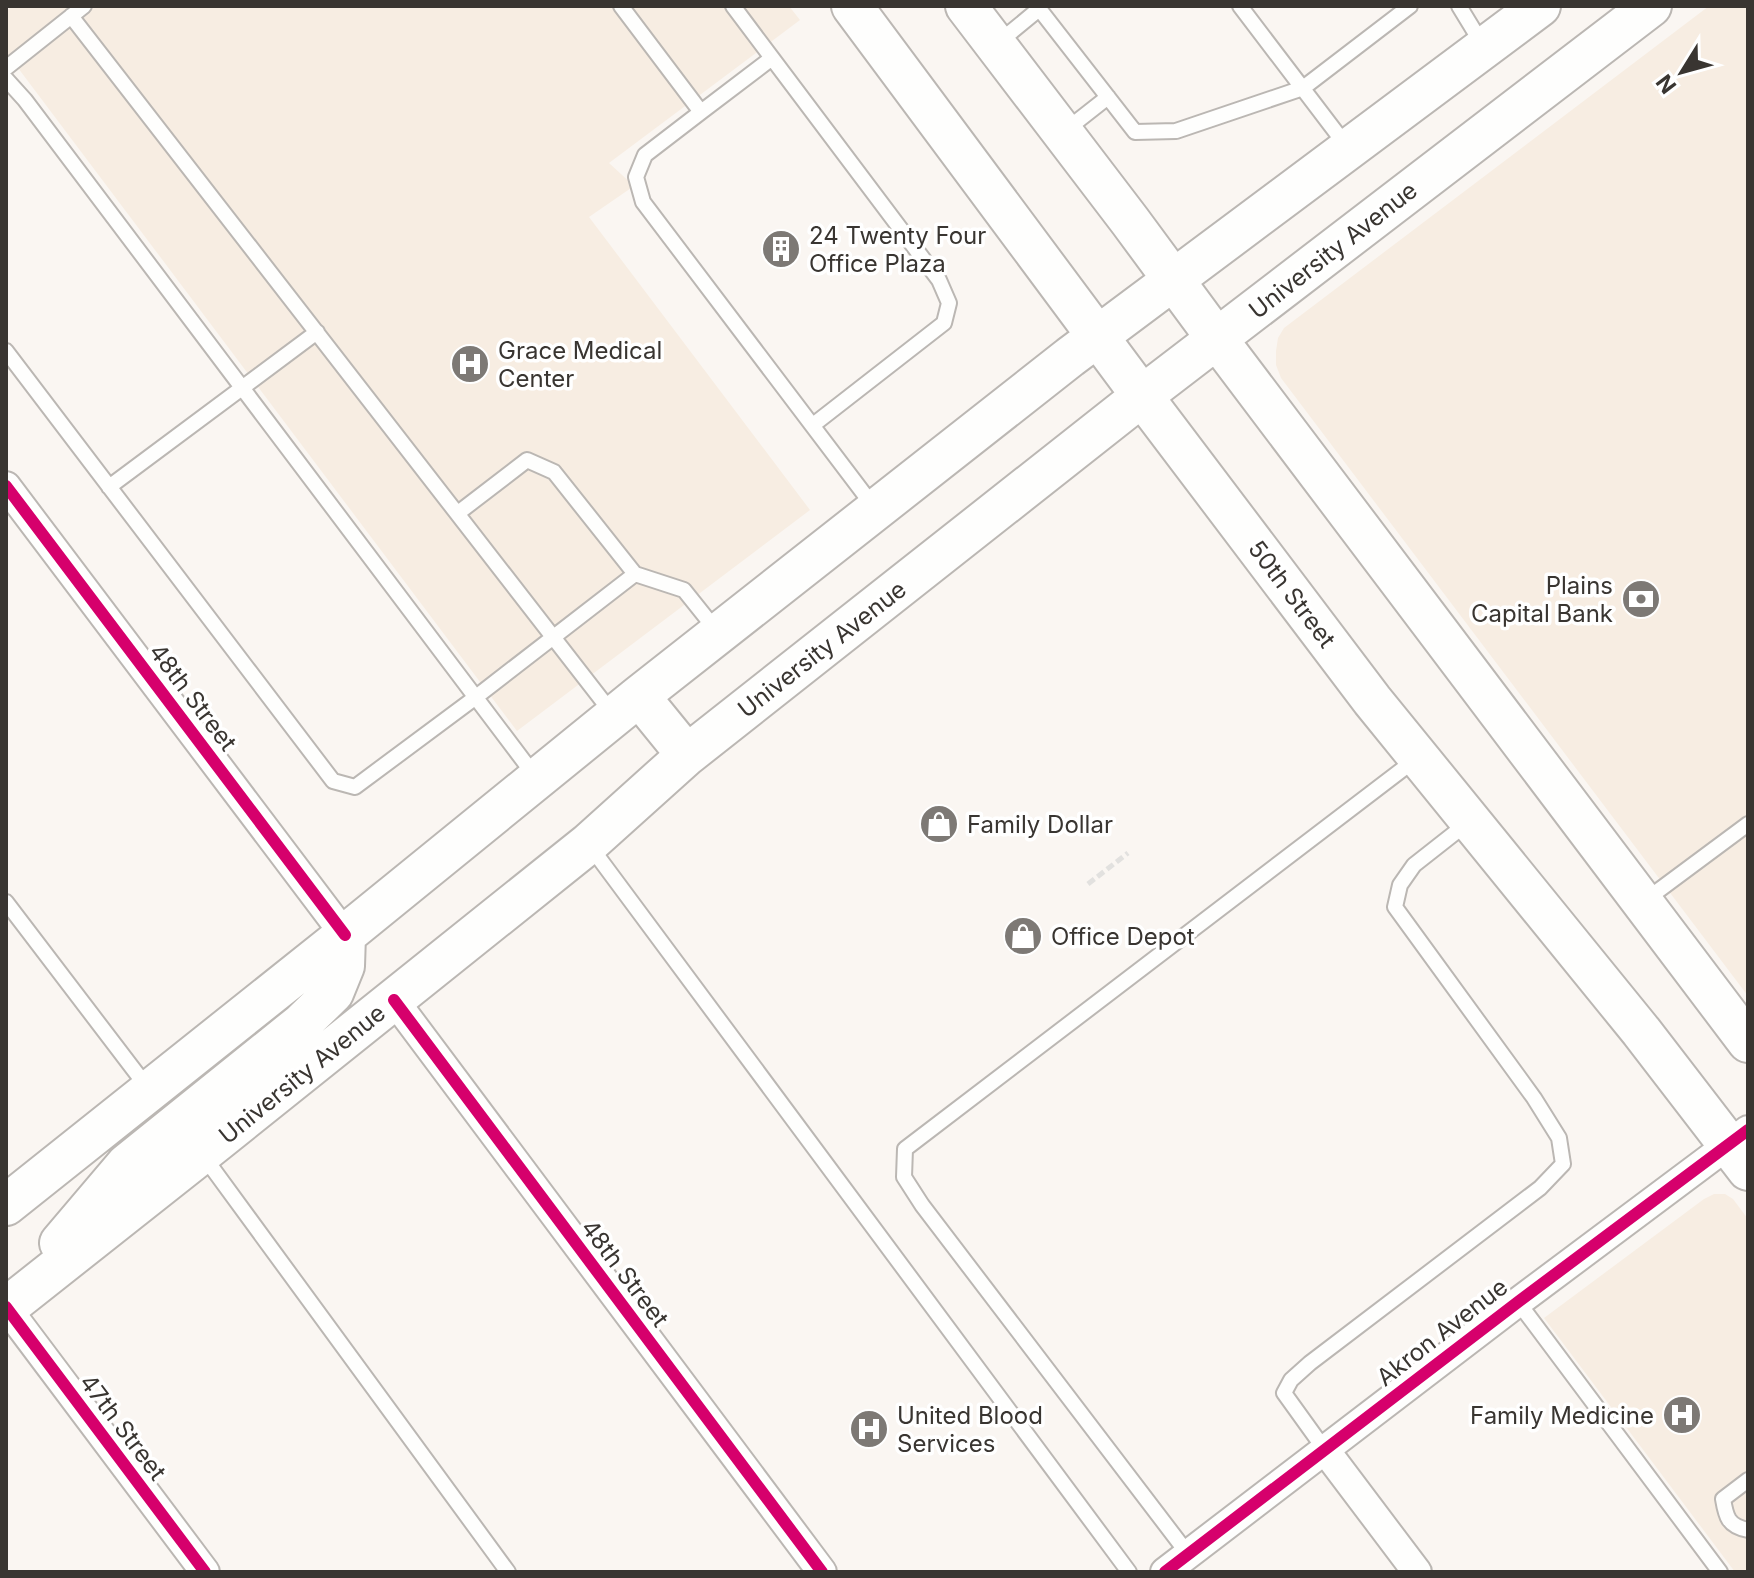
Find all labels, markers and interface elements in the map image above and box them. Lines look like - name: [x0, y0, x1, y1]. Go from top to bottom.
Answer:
- north arrow: [1642, 32, 1722, 112]
- text: N: [1651, 70, 1681, 99]
- street label: University Avenue: [1243, 175, 1423, 325]
- place label: 24 Twenty Four Office Plaza: [809, 221, 986, 278]
- building icon: 24 Twenty Four Office Plaza: [760, 228, 802, 270]
- place label: Grace Medical Center: [498, 336, 662, 393]
- hospital icon: Grace Medical Center: [449, 343, 491, 385]
- street label: 50th Street: [1242, 535, 1342, 653]
- place label: Plains Capital Bank: [1471, 571, 1613, 628]
- street label: University Avenue: [732, 574, 912, 724]
- bank icon: Plains Capital Bank: [1620, 578, 1662, 620]
- street label: 48th Street: [143, 638, 243, 757]
- shop icon: Family Dollar: [918, 803, 960, 845]
- place label: Family Dollar: [967, 810, 1113, 839]
- shop icon: Office Depot: [1002, 915, 1044, 957]
- place label: Office Depot: [1051, 922, 1195, 951]
- street label: University Avenue: [213, 998, 391, 1150]
- street label: 48th Street: [575, 1214, 675, 1333]
- street label: Akron Avenue: [1371, 1272, 1513, 1392]
- street label: 47th Street: [74, 1368, 172, 1486]
- hospital icon: Family Medicine: [1661, 1394, 1703, 1436]
- place label: United Blood Services: [897, 1401, 1043, 1458]
- place label: Family Medicine: [1470, 1401, 1654, 1430]
- hospital icon: United Blood Services: [848, 1408, 890, 1450]

